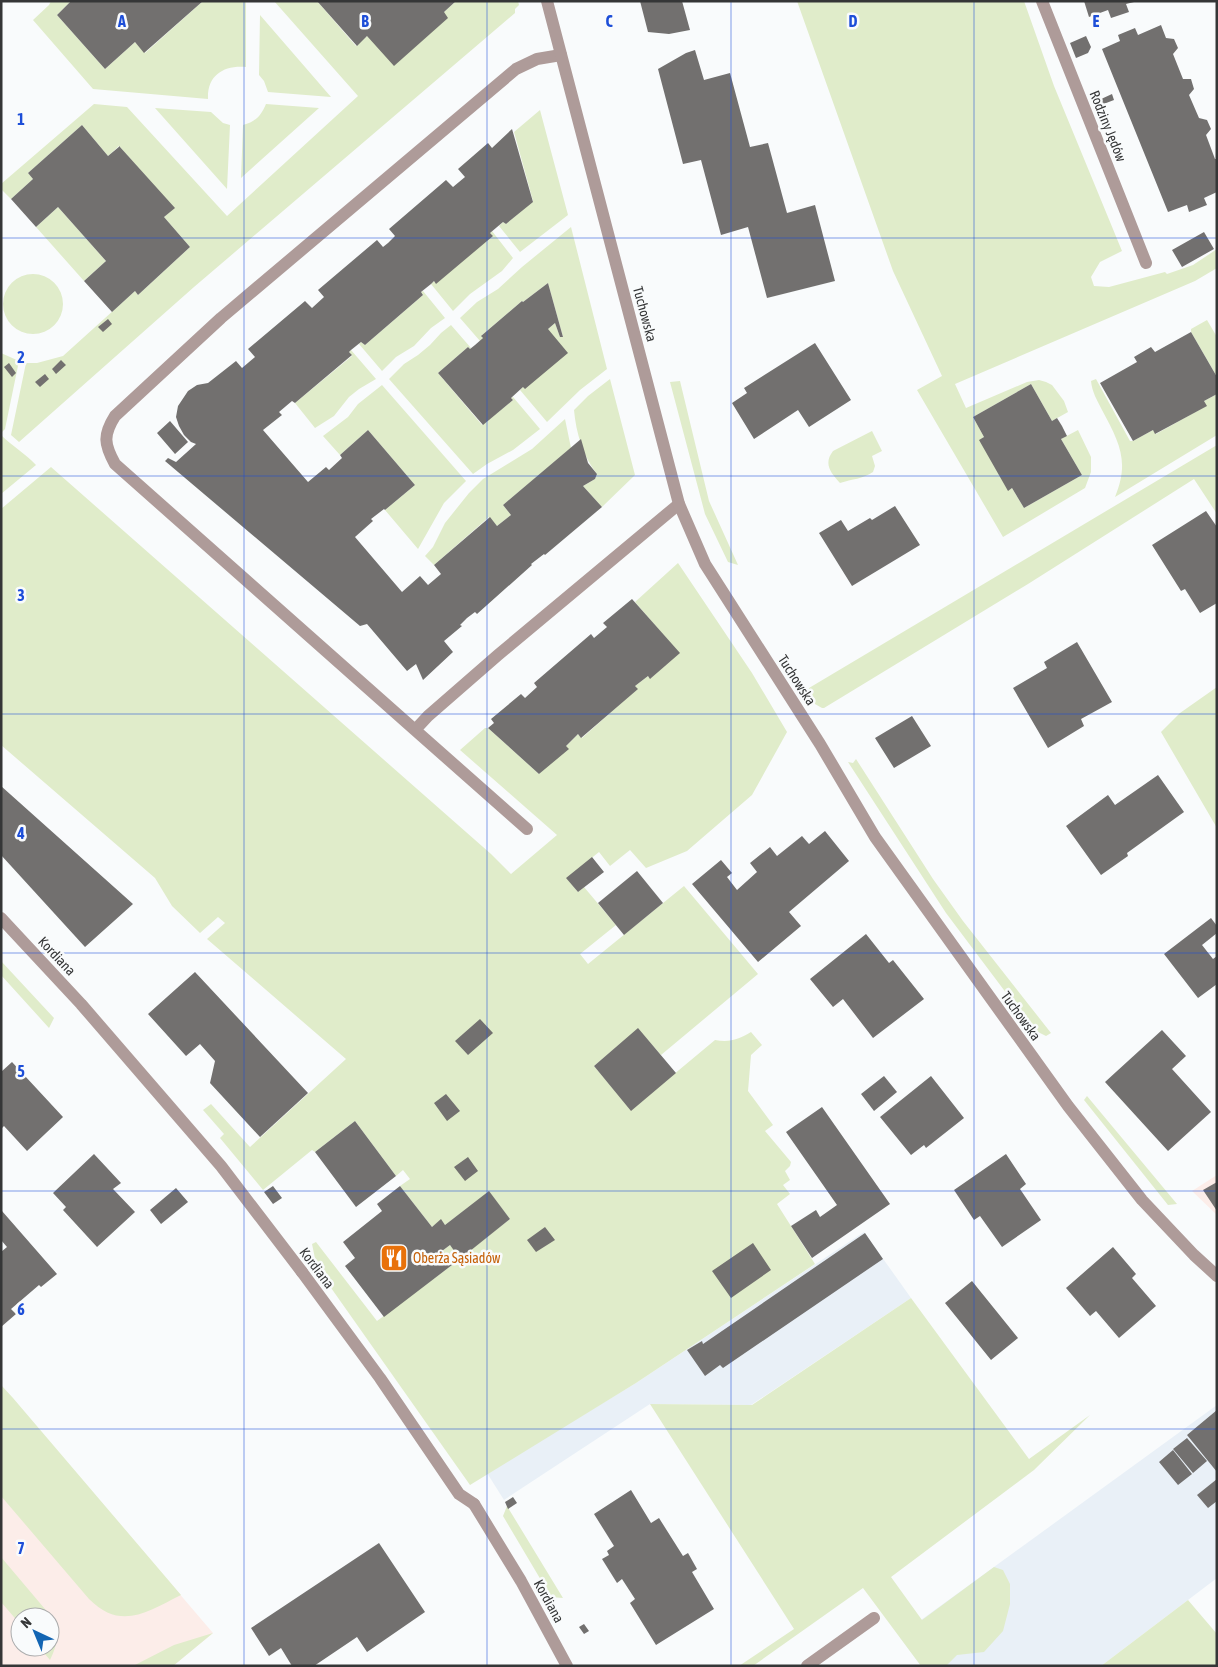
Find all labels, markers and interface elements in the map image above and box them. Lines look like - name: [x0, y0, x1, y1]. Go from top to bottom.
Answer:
- text: A: [117, 12, 126, 30]
- text: B: [361, 12, 369, 30]
- text: C: [605, 12, 613, 30]
- text: D: [849, 12, 858, 30]
- text: E: [1093, 12, 1100, 30]
- street label: Rodziny Jędów: [1087, 88, 1130, 164]
- text: 1: [17, 110, 25, 128]
- street label: Tuchowska: [630, 285, 660, 343]
- text: 2: [17, 348, 25, 366]
- text: 3: [17, 586, 25, 604]
- street label: Tuchowska: [775, 652, 819, 708]
- text: 4: [16, 824, 25, 842]
- street label: Kordiana: [35, 933, 79, 979]
- street label: Tuchowska: [998, 988, 1044, 1044]
- text: 5: [17, 1062, 25, 1080]
- restaurant icon: Oberża Sąsiadów: [379, 1243, 409, 1273]
- street label: Kordiana: [296, 1244, 338, 1292]
- place label: Oberża Sąsiadów: [413, 1250, 501, 1266]
- text: 6: [17, 1300, 25, 1318]
- text: 7: [17, 1539, 25, 1557]
- street label: Kordiana: [531, 1577, 567, 1625]
- north arrow: [10, 1607, 60, 1657]
- text: N: [17, 1614, 34, 1631]

